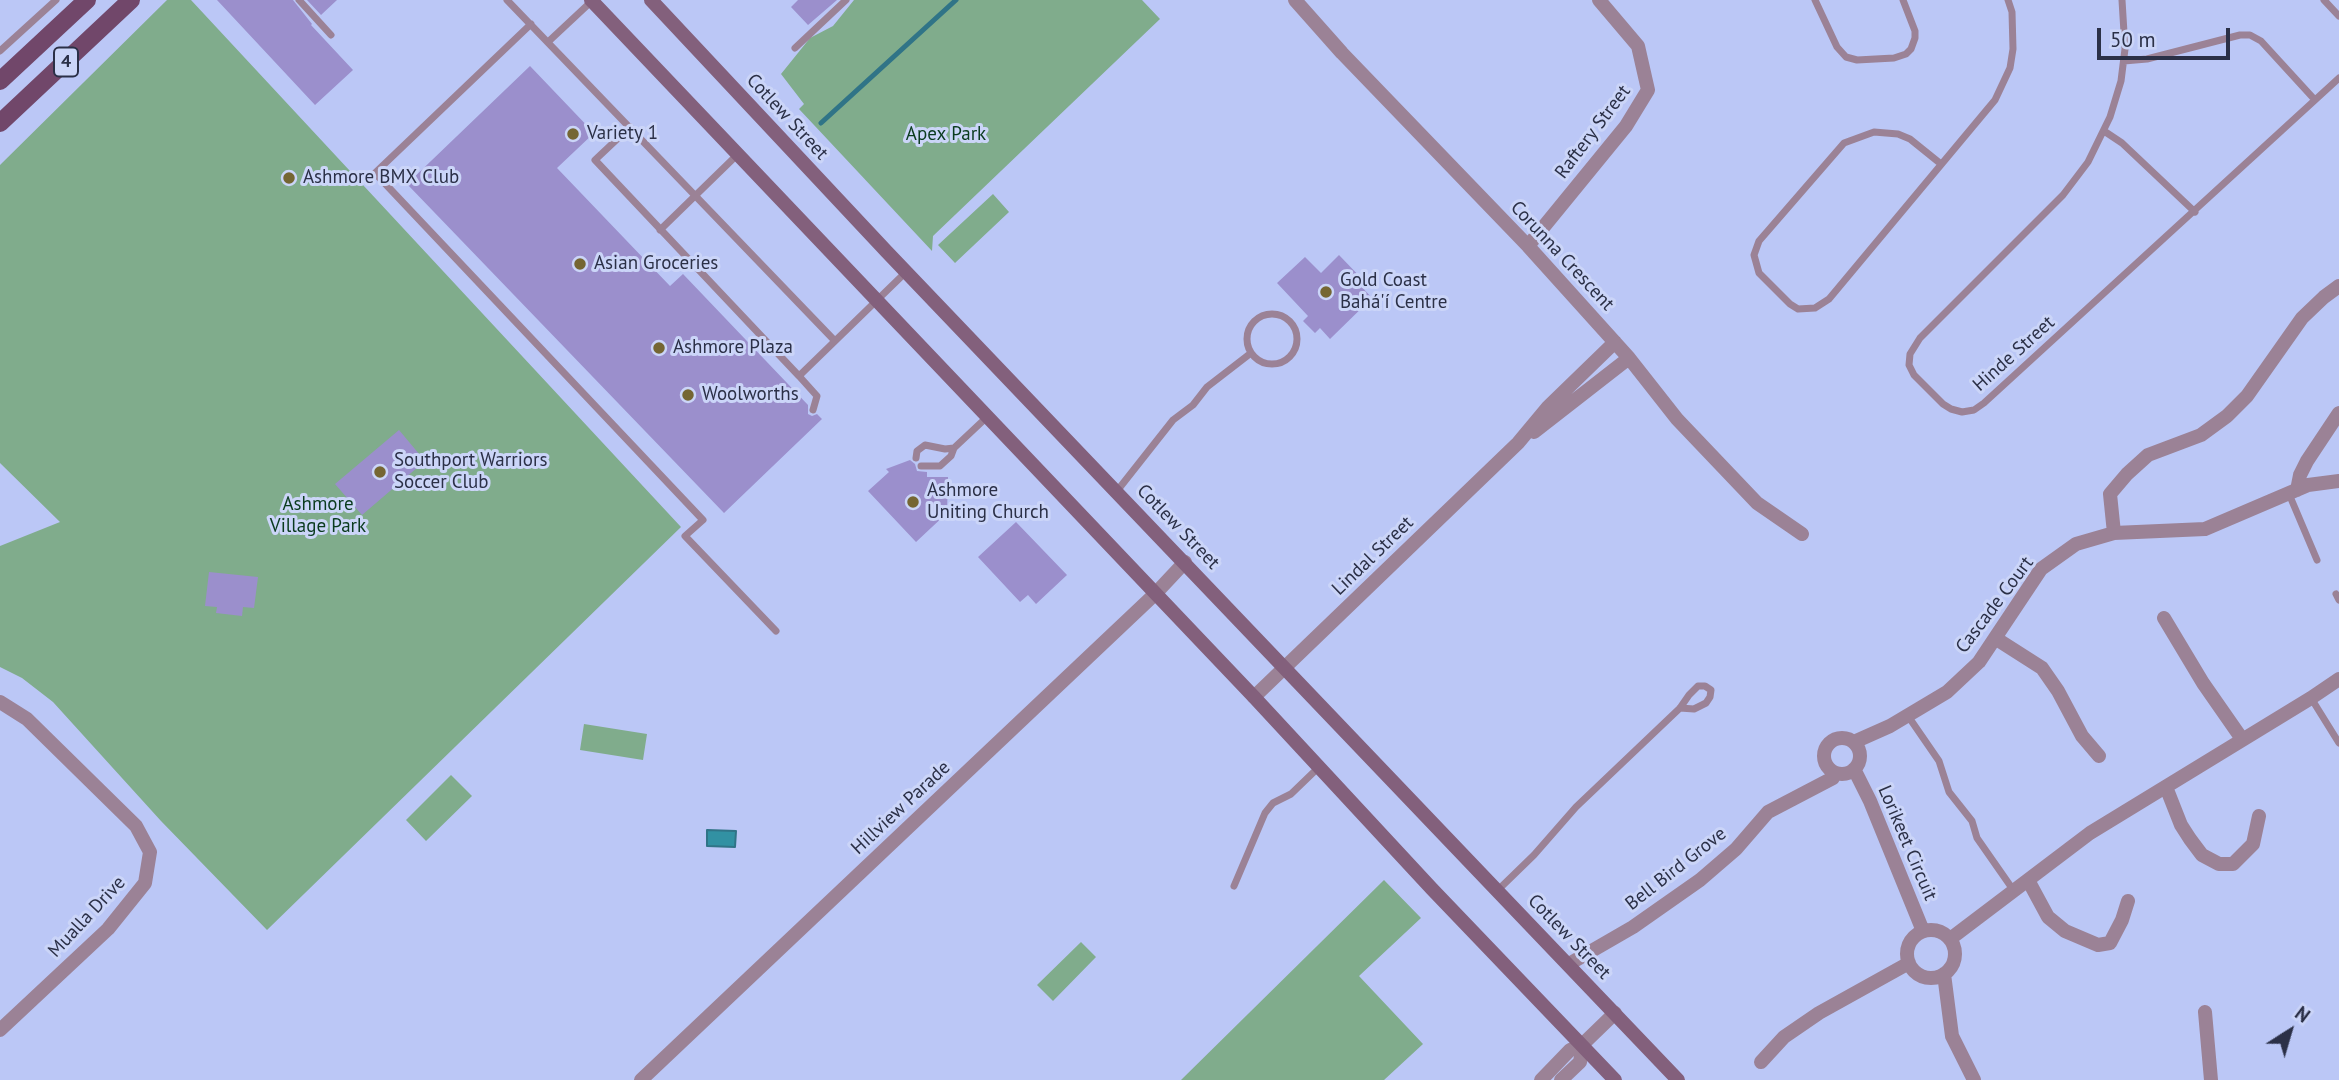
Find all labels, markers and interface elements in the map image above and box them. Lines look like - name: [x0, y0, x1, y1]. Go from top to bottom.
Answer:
- scale bar: [2101, 14, 2234, 58]
- text: 50 m: [2110, 26, 2156, 53]
- road number: 4: [54, 48, 78, 76]
- street label: Cotlew Street: [741, 69, 833, 165]
- street label: Raftery Street: [1550, 81, 1636, 183]
- place label: Variety 1: [587, 123, 658, 145]
- park label: Apex Park: [906, 124, 986, 146]
- marker: Variety 1: [565, 126, 581, 142]
- place label: Ashmore BMX Club: [303, 167, 459, 189]
- marker: Ashmore BMX Club: [281, 170, 297, 186]
- street label: Corunna Crescent: [1505, 196, 1619, 316]
- place label: Asian Groceries: [594, 253, 718, 275]
- marker: Asian Groceries: [572, 256, 588, 272]
- place label: Gold Coast Bahá'í Centre: [1340, 270, 1447, 314]
- marker: Gold Coast Bahá'í Centre: [1318, 284, 1334, 300]
- street label: Hinde Street: [1969, 311, 2059, 397]
- place label: Ashmore Plaza: [673, 337, 793, 359]
- marker: Ashmore Plaza: [651, 340, 667, 356]
- place label: Woolworths: [702, 384, 799, 406]
- marker: Woolworths: [680, 387, 696, 403]
- place label: Southport Warriors Soccer Club: [394, 450, 547, 494]
- marker: Southport Warriors Soccer Club: [372, 464, 388, 480]
- place label: Ashmore Uniting Church: [927, 480, 1049, 524]
- street label: Cotlew Street: [1132, 480, 1224, 574]
- park label: Ashmore Village Park: [270, 494, 366, 538]
- marker: Ashmore Uniting Church: [905, 494, 921, 510]
- street label: Lindal Street: [1328, 512, 1418, 600]
- street label: Cascade Court: [1951, 552, 2039, 658]
- street label: Hillview Parade: [847, 756, 955, 860]
- street label: Lorikeet Circuit: [1873, 782, 1941, 904]
- street label: Bell Bird Grove: [1621, 823, 1731, 915]
- street label: Mualla Drive: [44, 872, 130, 962]
- street label: Cotlew Street: [1523, 890, 1615, 984]
- north arrow: [2255, 996, 2325, 1066]
- text: N: [2290, 1001, 2315, 1028]

